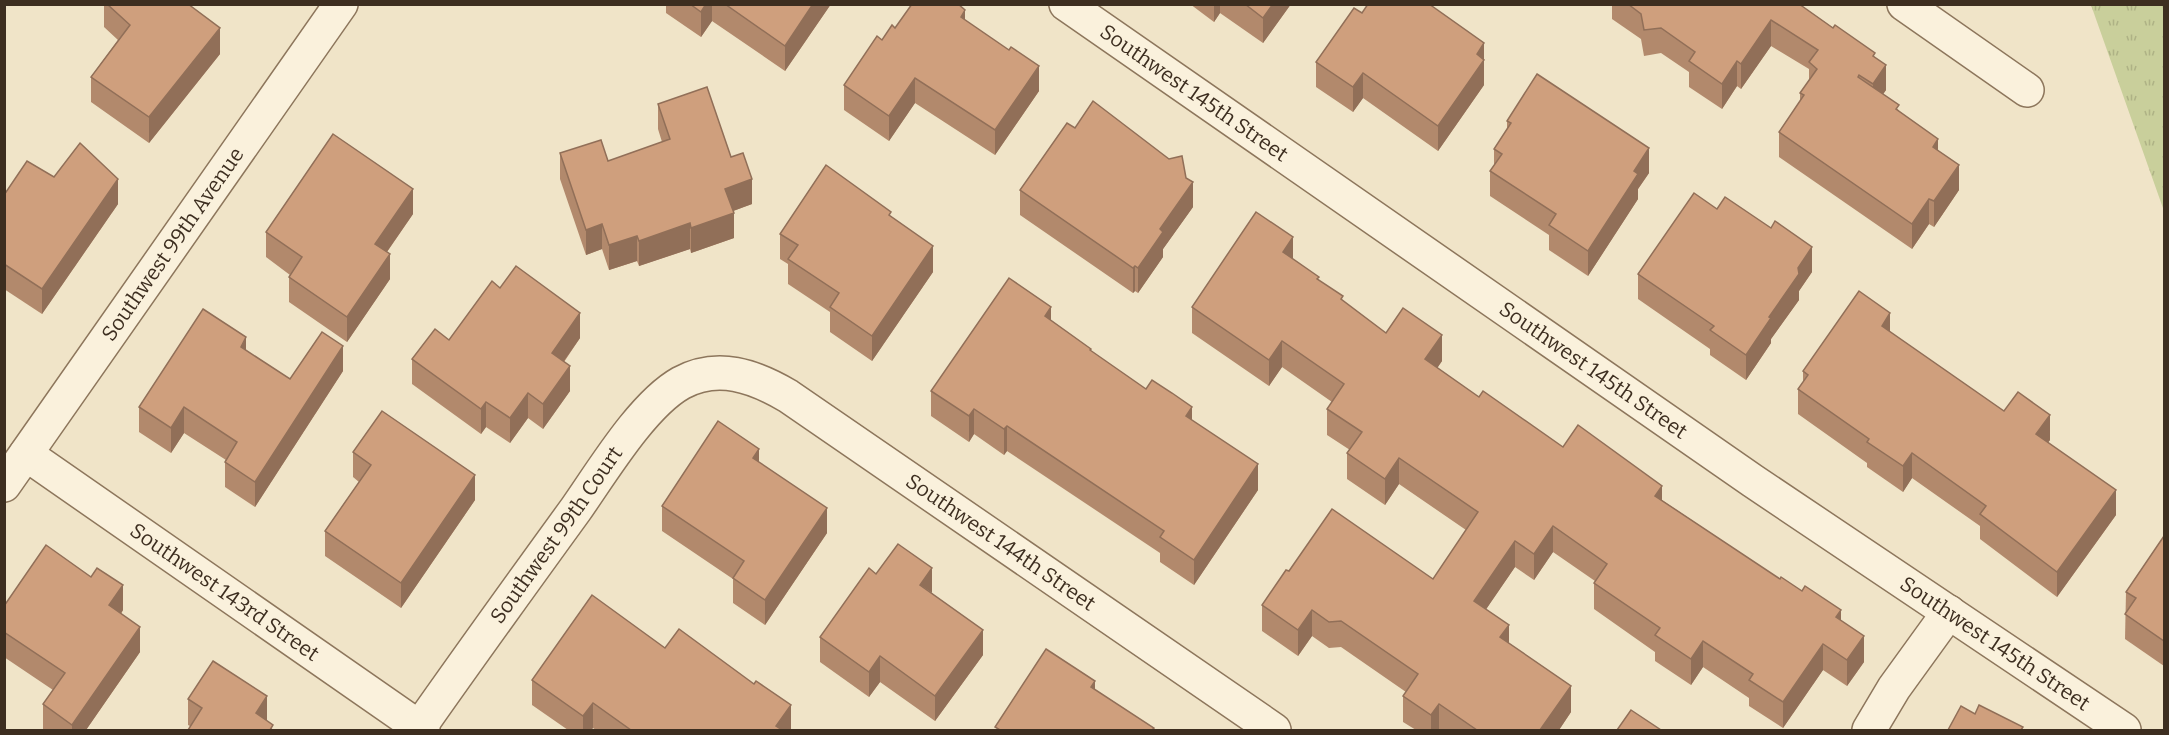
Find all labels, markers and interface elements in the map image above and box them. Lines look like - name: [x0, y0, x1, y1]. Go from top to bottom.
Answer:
- street label: Southwest 145th Street: [1095, 19, 1294, 168]
- street label: Southwest 99th Avenue: [96, 142, 249, 346]
- street label: Southwest 145th Street: [1494, 296, 1693, 445]
- street label: Southwest 99th Court: [484, 441, 628, 629]
- street label: Southwest 144th Street: [901, 468, 1101, 617]
- street label: Southwest 143rd Street: [125, 517, 325, 667]
- street label: Southwest 145th Street: [1895, 571, 2095, 717]

